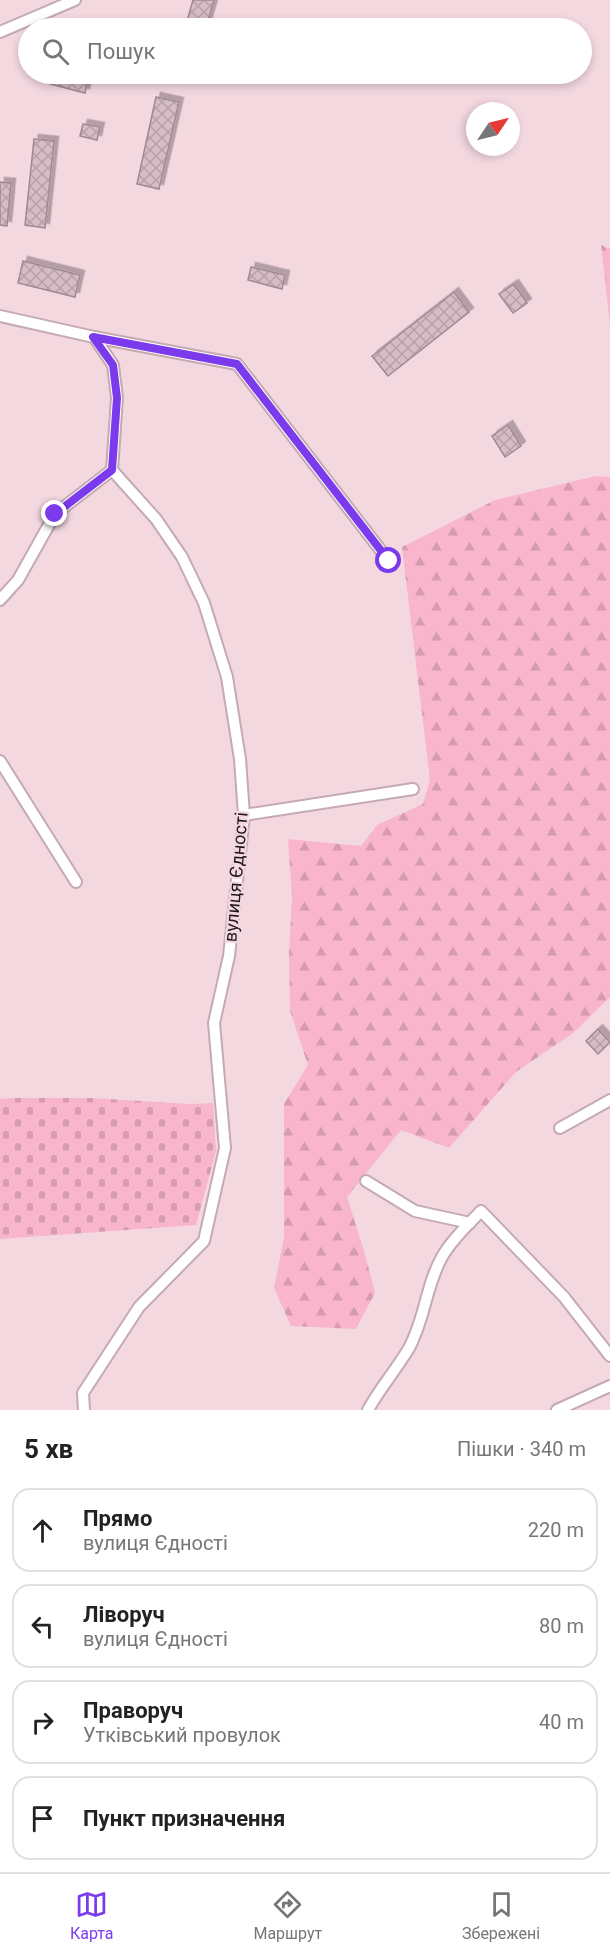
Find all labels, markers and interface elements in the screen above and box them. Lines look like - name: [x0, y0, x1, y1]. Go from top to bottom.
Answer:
- search box: [18, 18, 592, 84]
- icon: search: [39, 35, 72, 68]
- text: Пошук: [87, 39, 155, 64]
- north arrow: [466, 102, 520, 156]
- route end: [41, 500, 67, 526]
- route start: [375, 547, 401, 573]
- street label: вулиця Єдності: [219, 811, 252, 943]
- text: 5 хв: [24, 1434, 73, 1464]
- text: Пішки · 340 m: [457, 1437, 586, 1461]
- text: Прямо: [83, 1506, 152, 1531]
- icon: ahead: [26, 1514, 59, 1547]
- text: 220 m: [528, 1518, 584, 1542]
- text: вулиця Єдності: [83, 1531, 228, 1555]
- text: Ліворуч: [83, 1602, 165, 1627]
- icon: left: [26, 1610, 59, 1643]
- text: 80 m: [539, 1614, 584, 1638]
- text: вулиця Єдності: [83, 1627, 228, 1651]
- text: Праворуч: [83, 1698, 183, 1723]
- icon: right: [26, 1706, 59, 1739]
- text: 40 m: [539, 1710, 584, 1734]
- text: Утківський провулок: [83, 1723, 281, 1747]
- icon: arrive: [26, 1802, 59, 1835]
- text: Пункт призначення: [83, 1806, 285, 1831]
- tab: Карта: [70, 1888, 114, 1943]
- tab: Маршрут: [253, 1888, 322, 1943]
- tab: Збережені: [462, 1888, 540, 1943]

